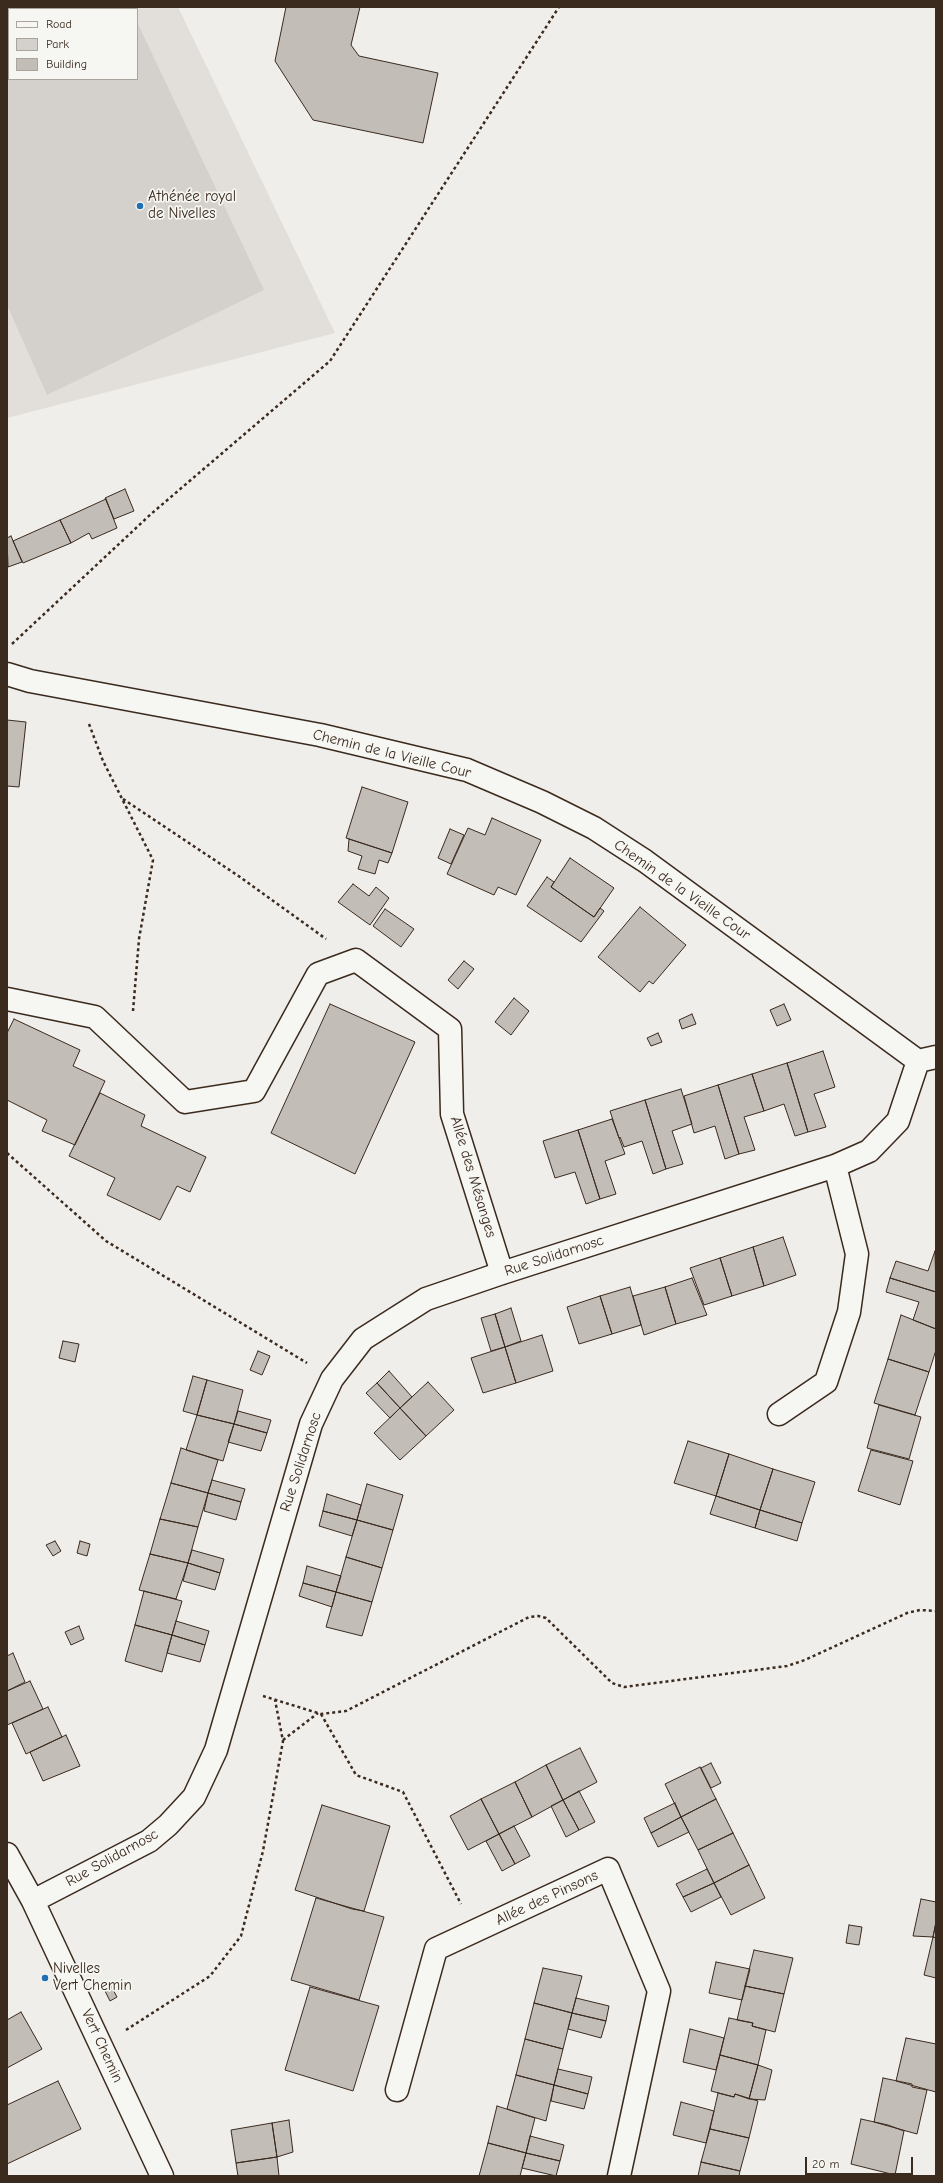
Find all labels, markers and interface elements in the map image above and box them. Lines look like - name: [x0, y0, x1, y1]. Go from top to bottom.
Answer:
- legend: [8, 8, 138, 80]
- text: Road: [46, 17, 72, 31]
- text: Park: [46, 37, 69, 51]
- text: Building: [46, 57, 87, 71]
- place label: Athénée royal de Nivelles: [148, 188, 236, 223]
- marker: Athénée royal de Nivelles: [135, 201, 145, 211]
- street label: Chemin de la Vieille Cour: [311, 726, 473, 782]
- street label: Chemin de la Vieille Cour: [610, 836, 754, 944]
- street label: Allée des Mésanges: [446, 1114, 500, 1240]
- street label: Rue Solidarnosc: [502, 1231, 606, 1281]
- street label: Rue Solidarnosc: [276, 1410, 326, 1514]
- street label: Rue Solidarnosc: [62, 1825, 162, 1891]
- street label: Allée des Pinsons: [493, 1866, 601, 1930]
- place label: Nivelles Vert Chemin: [53, 1960, 132, 1995]
- marker: Nivelles Vert Chemin: [40, 1973, 50, 1983]
- street label: Vert Chemin: [77, 2006, 127, 2086]
- scale bar: [807, 2149, 915, 2175]
- text: 20 m: [812, 2157, 840, 2171]

